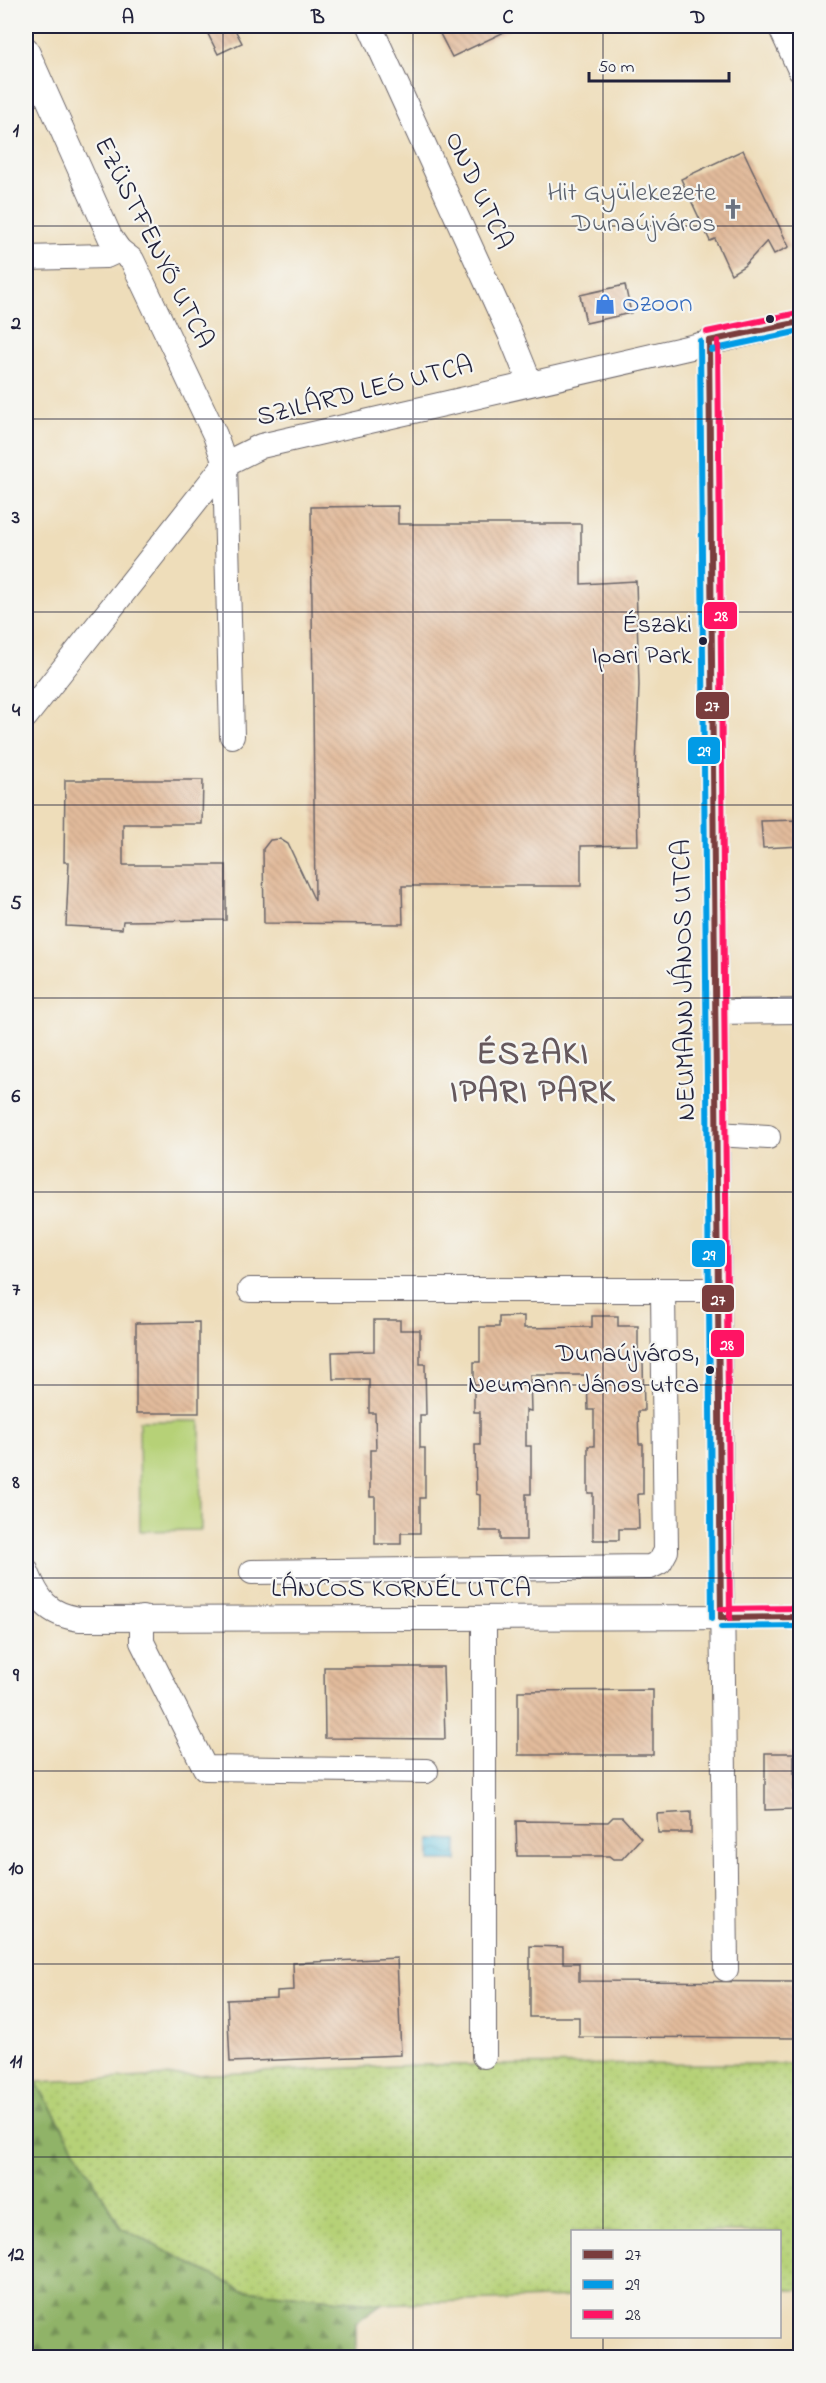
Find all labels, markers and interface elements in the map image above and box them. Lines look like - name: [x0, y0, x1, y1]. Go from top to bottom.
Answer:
- text: A: [122, 4, 134, 33]
- text: B: [310, 4, 325, 33]
- text: C: [503, 4, 514, 33]
- text: D: [690, 4, 705, 33]
- scale bar: [589, 45, 728, 83]
- text: 50 m: [598, 55, 635, 81]
- text: 1: [13, 117, 20, 146]
- street label: OND UTCA: [434, 125, 522, 257]
- street label: EZÜSTFENYŐ UTCA: [83, 131, 223, 355]
- place label: Hit Gyülekezete Dunaújváros: [547, 174, 717, 244]
- church icon: Hit Gyülekezete Dunaújváros: [721, 197, 745, 221]
- place label: Ozoon: [622, 285, 692, 324]
- shop icon: Ozoon: [593, 292, 617, 316]
- text: 2: [10, 310, 21, 339]
- unlabelled marker: [764, 313, 776, 325]
- street label: SZILÁRD LEÓ UTCA: [253, 346, 477, 438]
- text: 3: [11, 504, 20, 533]
- line badge: 28: [703, 601, 738, 630]
- text: 28: [713, 605, 728, 629]
- place label: Északi Ipari Park: [591, 607, 693, 676]
- marker: Északi Ipari Park: [697, 635, 709, 647]
- line badge: 27: [695, 691, 730, 720]
- text: 27: [704, 695, 720, 719]
- text: 4: [12, 697, 21, 726]
- line badge: 29: [687, 736, 721, 765]
- text: 29: [697, 740, 711, 764]
- street label: NEUMANN JÁNOS UTCA: [663, 839, 707, 1121]
- text: 5: [10, 890, 22, 919]
- district label: ÉSZAKI IPARI PARK: [450, 1031, 616, 1117]
- text: 6: [12, 1083, 21, 1112]
- line badge: 29: [691, 1239, 726, 1268]
- text: 29: [702, 1244, 716, 1268]
- text: 7: [12, 1276, 21, 1305]
- line badge: 27: [701, 1284, 735, 1313]
- text: 27: [710, 1289, 726, 1313]
- line badge: 28: [710, 1329, 745, 1358]
- text: 28: [719, 1334, 734, 1358]
- place label: Dunaújváros, Neumann János utca: [468, 1336, 699, 1405]
- marker: Dunaújváros, Neumann János utca: [704, 1364, 716, 1376]
- text: 8: [11, 1469, 20, 1498]
- street label: LÁNCOS KORNÉL UTCA: [271, 1570, 531, 1609]
- text: 9: [12, 1662, 20, 1691]
- text: 10: [9, 1855, 24, 1884]
- text: 11: [10, 2048, 23, 2077]
- legend: [571, 2230, 781, 2338]
- text: 12: [8, 2241, 24, 2270]
- text: 27: [625, 2243, 642, 2269]
- text: 29: [625, 2273, 640, 2299]
- text: 28: [625, 2303, 641, 2329]

